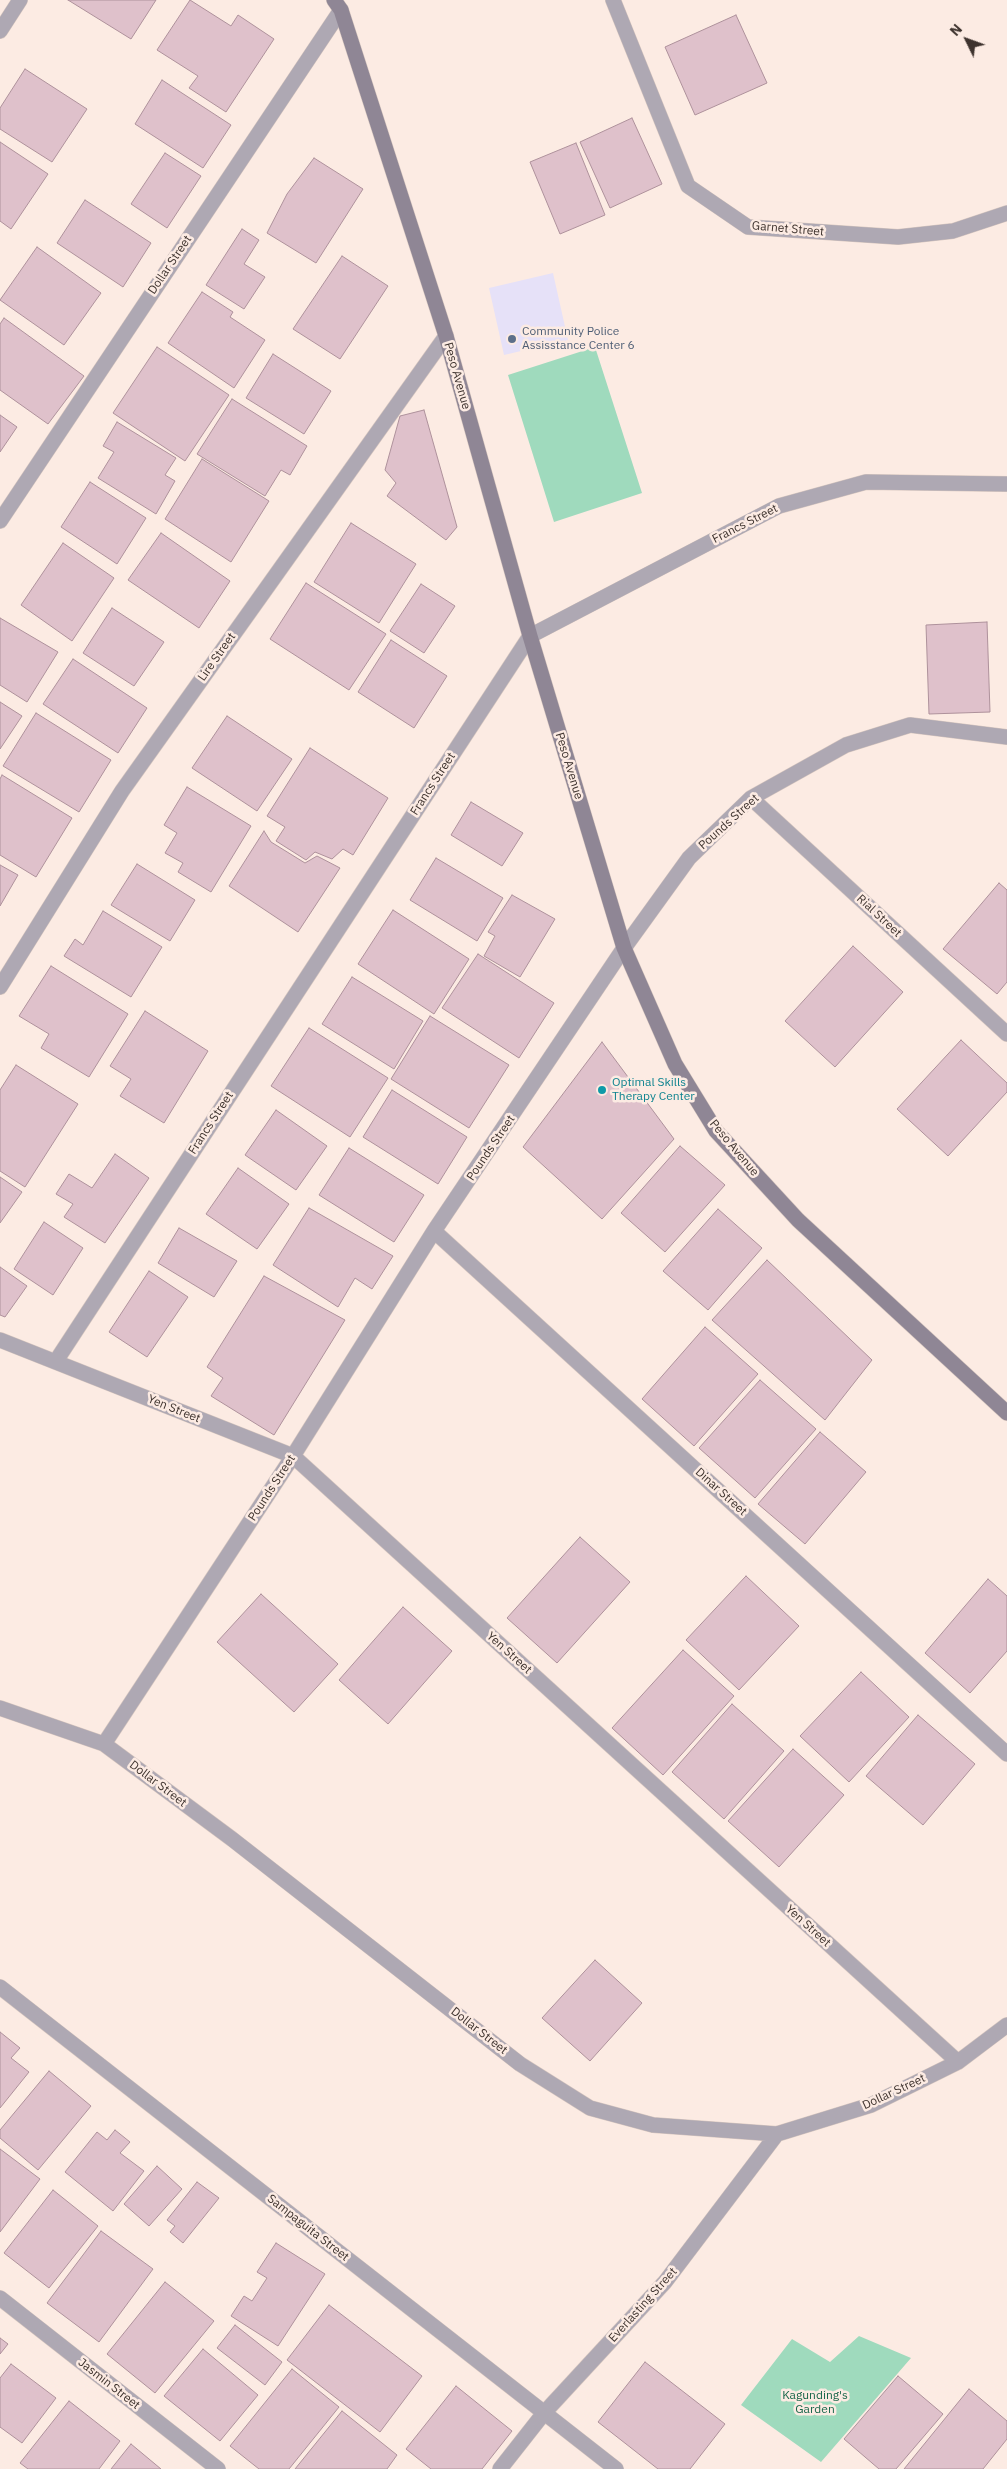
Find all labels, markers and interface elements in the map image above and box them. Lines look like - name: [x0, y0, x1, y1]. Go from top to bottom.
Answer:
- north arrow: [942, 15, 992, 65]
- text: N: [946, 20, 966, 40]
- street label: Garnet Street: [751, 219, 825, 239]
- street label: Dollar Street: [145, 233, 195, 297]
- place label: Community Police Assisstance Center 6: [522, 325, 635, 353]
- marker: Community Police Assisstance Center 6: [506, 333, 518, 345]
- street label: Peso Avenue: [441, 341, 473, 411]
- street label: Francs Street: [710, 501, 780, 547]
- street label: Lire Street: [195, 630, 239, 684]
- street label: Peso Avenue: [552, 731, 586, 801]
- street label: Francs Street: [407, 750, 459, 818]
- street label: Pounds Street: [696, 791, 762, 853]
- street label: Rial Street: [854, 892, 904, 940]
- place label: Optimal Skills Therapy Center: [612, 1076, 695, 1104]
- marker: Optimal Skills Therapy Center: [596, 1084, 608, 1096]
- street label: Francs Street: [185, 1089, 237, 1157]
- street label: Pounds Street: [464, 1112, 518, 1184]
- street label: Peso Avenue: [706, 1117, 762, 1179]
- street label: Yen Street: [145, 1392, 203, 1426]
- street label: Pounds Street: [245, 1452, 299, 1524]
- street label: Dinar Street: [692, 1465, 750, 1519]
- street label: Yen Street: [483, 1629, 535, 1677]
- street label: Dollar Street: [127, 1758, 189, 1810]
- street label: Yen Street: [782, 1902, 834, 1950]
- street label: Dollar Street: [448, 2004, 510, 2058]
- street label: Dollar Street: [860, 2071, 928, 2113]
- street label: Sampaguita Street: [264, 2192, 352, 2264]
- street label: Everlasting Street: [606, 2265, 680, 2345]
- street label: Jasmin Street: [75, 2355, 143, 2413]
- park label: Kagunding's Garden: [782, 2389, 848, 2417]

